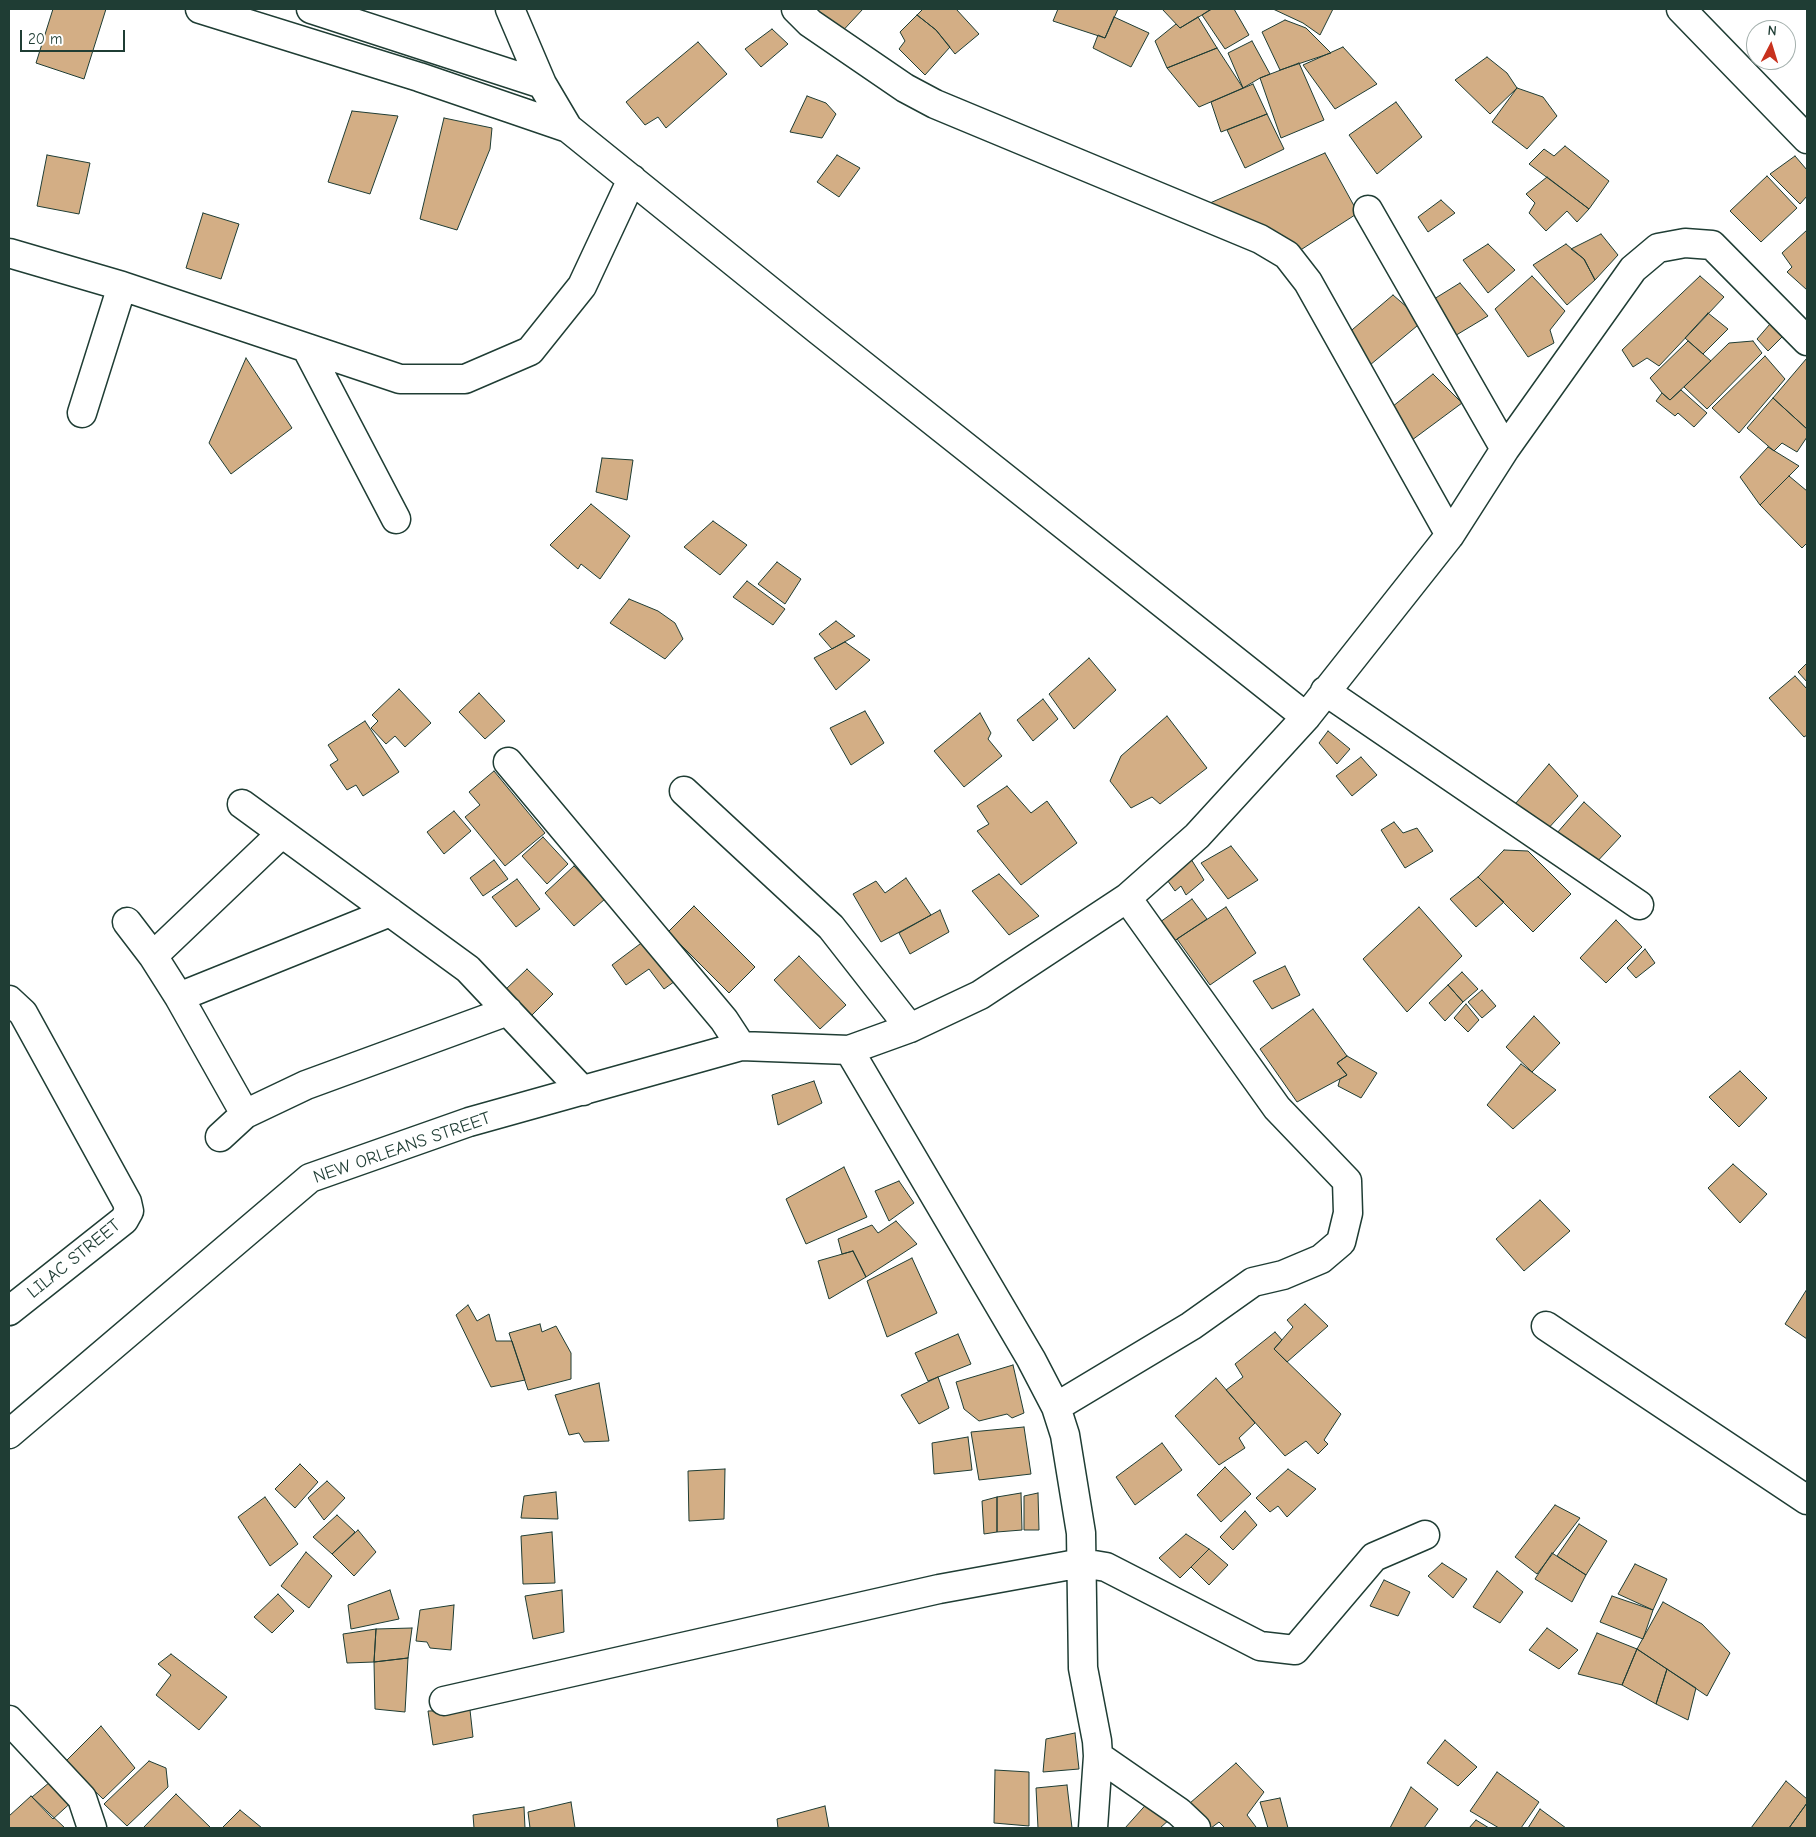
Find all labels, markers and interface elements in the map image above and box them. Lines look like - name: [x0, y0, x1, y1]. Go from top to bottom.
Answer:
- scale bar: [22, 20, 128, 52]
- north arrow: [1746, 20, 1796, 70]
- text: N: [1767, 22, 1778, 39]
- text: 20 m: [28, 30, 62, 48]
- street label: NEW ORLEANS STREET: [311, 1108, 493, 1188]
- street label: LILAC STREET: [23, 1215, 125, 1303]

